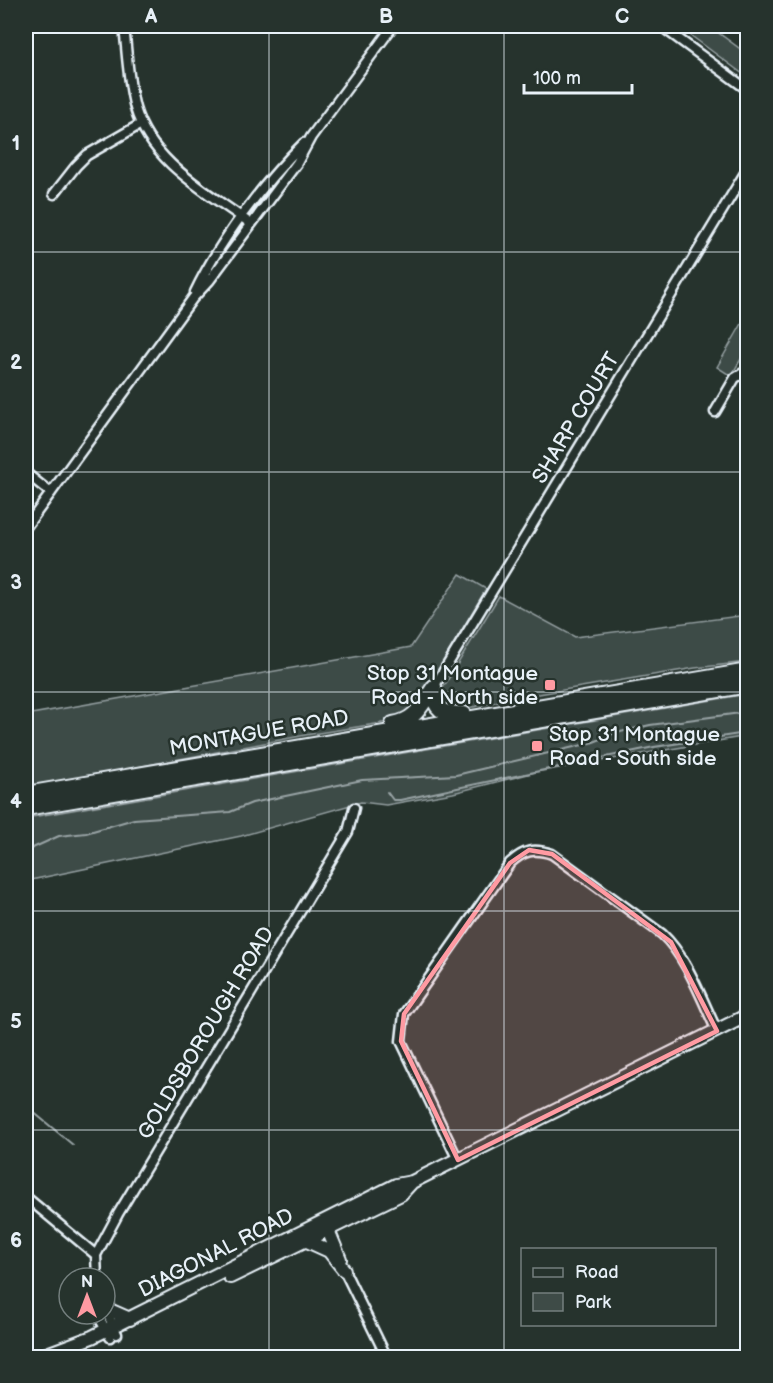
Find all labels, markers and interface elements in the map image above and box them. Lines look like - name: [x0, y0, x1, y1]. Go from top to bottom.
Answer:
- text: A: [144, 5, 158, 29]
- text: B: [379, 5, 393, 29]
- text: C: [615, 5, 629, 29]
- scale bar: [524, 57, 632, 95]
- text: 100 m: [533, 68, 581, 89]
- text: 1: [12, 132, 20, 156]
- street label: SHARP COURT: [527, 348, 625, 488]
- text: 2: [10, 351, 22, 375]
- text: 3: [10, 571, 22, 595]
- place label: Stop 31 Montague Road - North side: [367, 661, 538, 710]
- marker: Stop 31 Montague Road - North side: [543, 678, 557, 692]
- street label: MONTAGUE ROAD: [167, 705, 351, 761]
- place label: Stop 31 Montague Road - South side: [549, 722, 720, 771]
- marker: Stop 31 Montague Road - South side: [530, 739, 544, 753]
- text: 4: [10, 790, 22, 814]
- street label: GOLDSBOROUGH ROAD: [133, 922, 279, 1144]
- text: 5: [10, 1010, 22, 1034]
- street label: DIAGONAL ROAD: [134, 1203, 298, 1303]
- text: 6: [10, 1229, 22, 1253]
- legend: [521, 1248, 716, 1326]
- text: Road: [575, 1262, 619, 1283]
- north arrow: [57, 1266, 117, 1326]
- text: N: [81, 1273, 93, 1292]
- text: Park: [575, 1292, 611, 1313]

